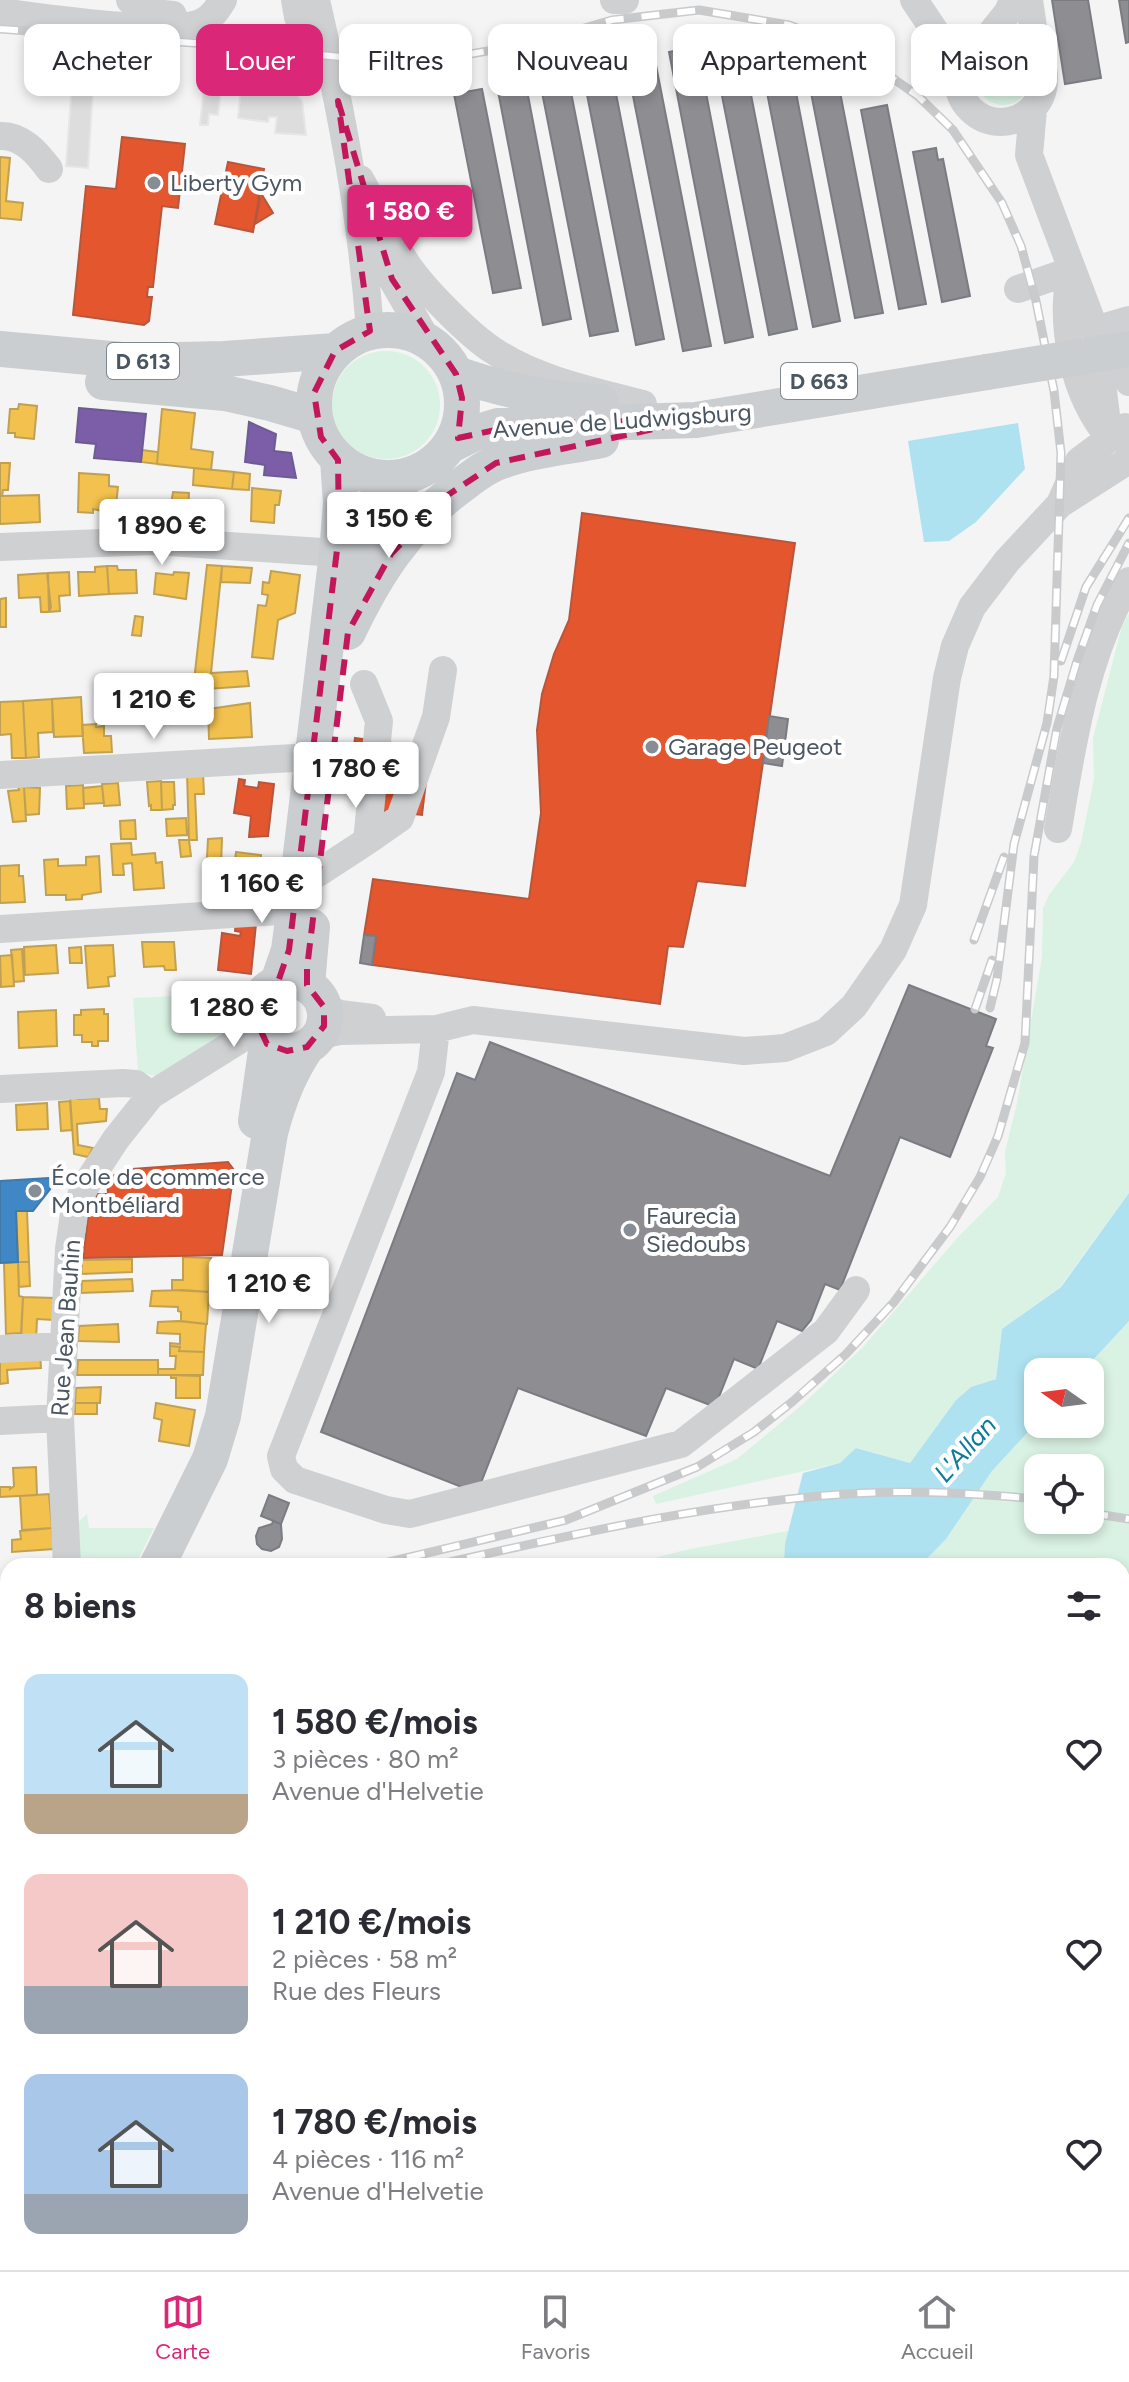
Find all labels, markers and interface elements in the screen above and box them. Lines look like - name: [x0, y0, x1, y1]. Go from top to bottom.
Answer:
- chip: Acheter: [24, 24, 180, 96]
- chip: Louer: [196, 24, 323, 96]
- chip: Filtres: [339, 24, 472, 96]
- chip: Nouveau: [488, 24, 657, 96]
- chip: Appartement: [673, 24, 895, 96]
- chip: Maison: [911, 24, 1057, 96]
- place label: Liberty Gym: [170, 168, 302, 197]
- marker: Liberty Gym: [145, 174, 163, 192]
- pin: 1 580 €: [336, 185, 484, 253]
- text: 1 580 €: [365, 195, 455, 227]
- road number: D 613: [107, 343, 179, 379]
- road number: D 663: [781, 363, 857, 399]
- street label: Avenue de Ludwigsburg: [492, 397, 752, 444]
- pin: 3 150 €: [315, 492, 463, 560]
- pin: 1 890 €: [88, 499, 236, 567]
- text: 3 150 €: [345, 502, 433, 534]
- text: 1 890 €: [117, 509, 207, 541]
- pin: 1 210 €: [80, 673, 228, 741]
- text: 1 210 €: [112, 683, 196, 715]
- place label: Garage Peugeot: [668, 732, 842, 761]
- marker: Garage Peugeot: [643, 738, 661, 756]
- pin: 1 780 €: [282, 742, 430, 810]
- text: 1 780 €: [312, 752, 400, 784]
- pin: 1 160 €: [188, 857, 336, 925]
- text: 1 160 €: [220, 867, 304, 899]
- pin: 1 280 €: [160, 981, 308, 1049]
- text: 1 280 €: [189, 991, 279, 1023]
- place label: École de commerce Montbéliard: [51, 1162, 265, 1219]
- marker: École de commerce Montbéliard: [26, 1182, 44, 1200]
- place label: Faurecia Siedoubs: [646, 1201, 746, 1258]
- marker: Faurecia Siedoubs: [621, 1221, 639, 1239]
- street label: Rue Jean Bauhin: [45, 1239, 86, 1417]
- pin: 1 210 €: [195, 1257, 343, 1325]
- text: 1 210 €: [227, 1267, 311, 1299]
- north arrow: [1024, 1358, 1104, 1438]
- map controls: [1024, 1358, 1104, 1534]
- water label: L'Allan: [927, 1409, 1003, 1489]
- button: locate: [1024, 1454, 1104, 1534]
- icon: filters: [1062, 1584, 1106, 1628]
- text: 8 biens: [24, 1586, 136, 1627]
- text: 1 580 €/mois: [272, 1702, 478, 1743]
- icon: home: [88, 1706, 184, 1802]
- icon: heart: [1062, 1732, 1106, 1776]
- text: 3 pièces · 80 m²: [272, 1743, 459, 1775]
- text: Avenue d'Helvetie: [272, 1775, 484, 1807]
- text: 1 210 €/mois: [272, 1902, 471, 1943]
- icon: home: [88, 1906, 184, 2002]
- icon: heart: [1062, 1932, 1106, 1976]
- text: 2 pièces · 58 m²: [272, 1943, 457, 1975]
- text: Rue des Fleurs: [272, 1975, 441, 2007]
- text: 1 780 €/mois: [272, 2102, 477, 2143]
- icon: home: [88, 2106, 184, 2202]
- icon: heart: [1062, 2132, 1106, 2176]
- text: 4 pièces · 116 m²: [272, 2143, 464, 2175]
- text: Avenue d'Helvetie: [272, 2175, 484, 2207]
- tab: Carte: [155, 2290, 210, 2365]
- tab: Favoris: [521, 2290, 590, 2365]
- tab: Accueil: [901, 2290, 974, 2365]

